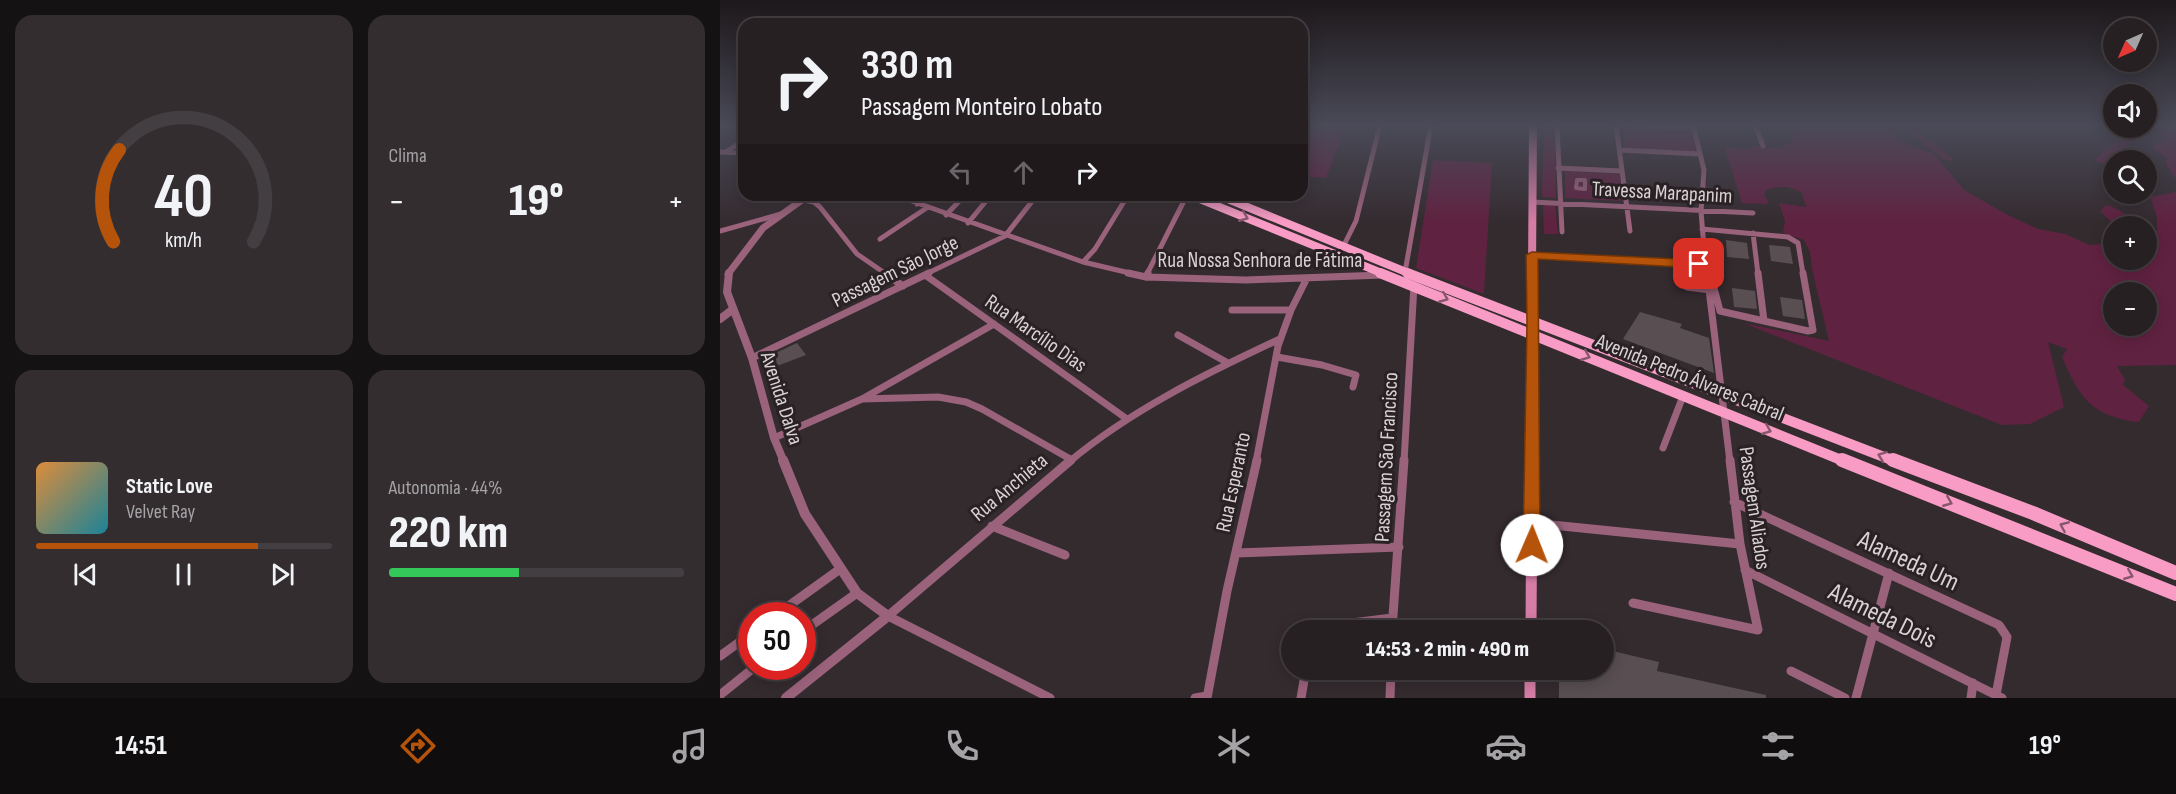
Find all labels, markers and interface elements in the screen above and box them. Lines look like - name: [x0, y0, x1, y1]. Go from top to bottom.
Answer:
- north arrow: [2103, 18, 2157, 72]
- map controls: [2103, 18, 2157, 336]
- text: 330 m: [861, 40, 953, 91]
- icon: right: [762, 42, 840, 120]
- button: sound: [2103, 84, 2157, 138]
- text: Passagem Monteiro Lobato: [861, 91, 1102, 123]
- text: Clima: [389, 144, 427, 168]
- button: search: [2103, 150, 2157, 204]
- icon: left: [944, 156, 977, 189]
- icon: ahead: [1007, 156, 1040, 189]
- icon: right: [1070, 156, 1103, 189]
- text: 40: [154, 160, 213, 235]
- text: 19°: [509, 174, 564, 229]
- street label: Travessa Marapanim: [1591, 176, 1733, 209]
- text: −: [389, 182, 405, 222]
- text: +: [668, 182, 684, 222]
- one-way arrow: [1238, 210, 1249, 222]
- button: +: [2103, 216, 2157, 270]
- text: km/h: [165, 228, 202, 253]
- street label: Passagem São Jorge: [828, 230, 962, 313]
- pin: [1673, 238, 1724, 289]
- icon: arrive: [1682, 247, 1715, 280]
- street label: Rua Nossa Senhora de Fátima: [1158, 248, 1362, 273]
- button: −: [2103, 282, 2157, 336]
- street label: Rua Marcílio Dias: [980, 289, 1091, 378]
- one-way arrow: [1438, 291, 1449, 303]
- street label: Avenida Pedro Álvares Cabral: [1591, 328, 1787, 427]
- street label: Avenida Dalva: [754, 348, 808, 448]
- one-way arrow: [1580, 349, 1591, 361]
- street label: Passagem São Francisco: [1370, 372, 1403, 542]
- one-way arrow: [1760, 423, 1771, 435]
- street label: Rua Esperanto: [1211, 430, 1256, 534]
- street label: Passagem Aliados: [1734, 445, 1775, 571]
- street label: Rua Anchieta: [966, 448, 1053, 527]
- one-way arrow: [1877, 451, 1888, 463]
- text: Static Love: [126, 473, 213, 500]
- text: Autonomia · 44%: [389, 476, 502, 500]
- one-way arrow: [1942, 495, 1953, 507]
- text: Velvet Ray: [126, 500, 195, 524]
- text: 220 km: [389, 506, 508, 561]
- position arrow: [1500, 513, 1564, 577]
- one-way arrow: [2059, 521, 2070, 533]
- street label: Alameda Um: [1852, 524, 1964, 598]
- icon: previous: [69, 558, 102, 591]
- icon: pause: [167, 558, 200, 591]
- icon: next: [266, 558, 299, 591]
- one-way arrow: [2123, 568, 2134, 580]
- street label: Alameda Dois: [1822, 577, 1941, 656]
- speed limit sign: 50: [738, 602, 816, 680]
- text: 14:53 · 2 min · 490 m: [1366, 636, 1529, 663]
- icon: directions: [397, 725, 439, 767]
- icon: music: [669, 725, 711, 767]
- icon: phone: [941, 725, 983, 767]
- icon: climate: [1213, 725, 1255, 767]
- icon: car: [1485, 725, 1527, 767]
- icon: filters: [1757, 725, 1799, 767]
- text: 14:51: [115, 730, 167, 762]
- text: 19°: [2029, 730, 2061, 762]

